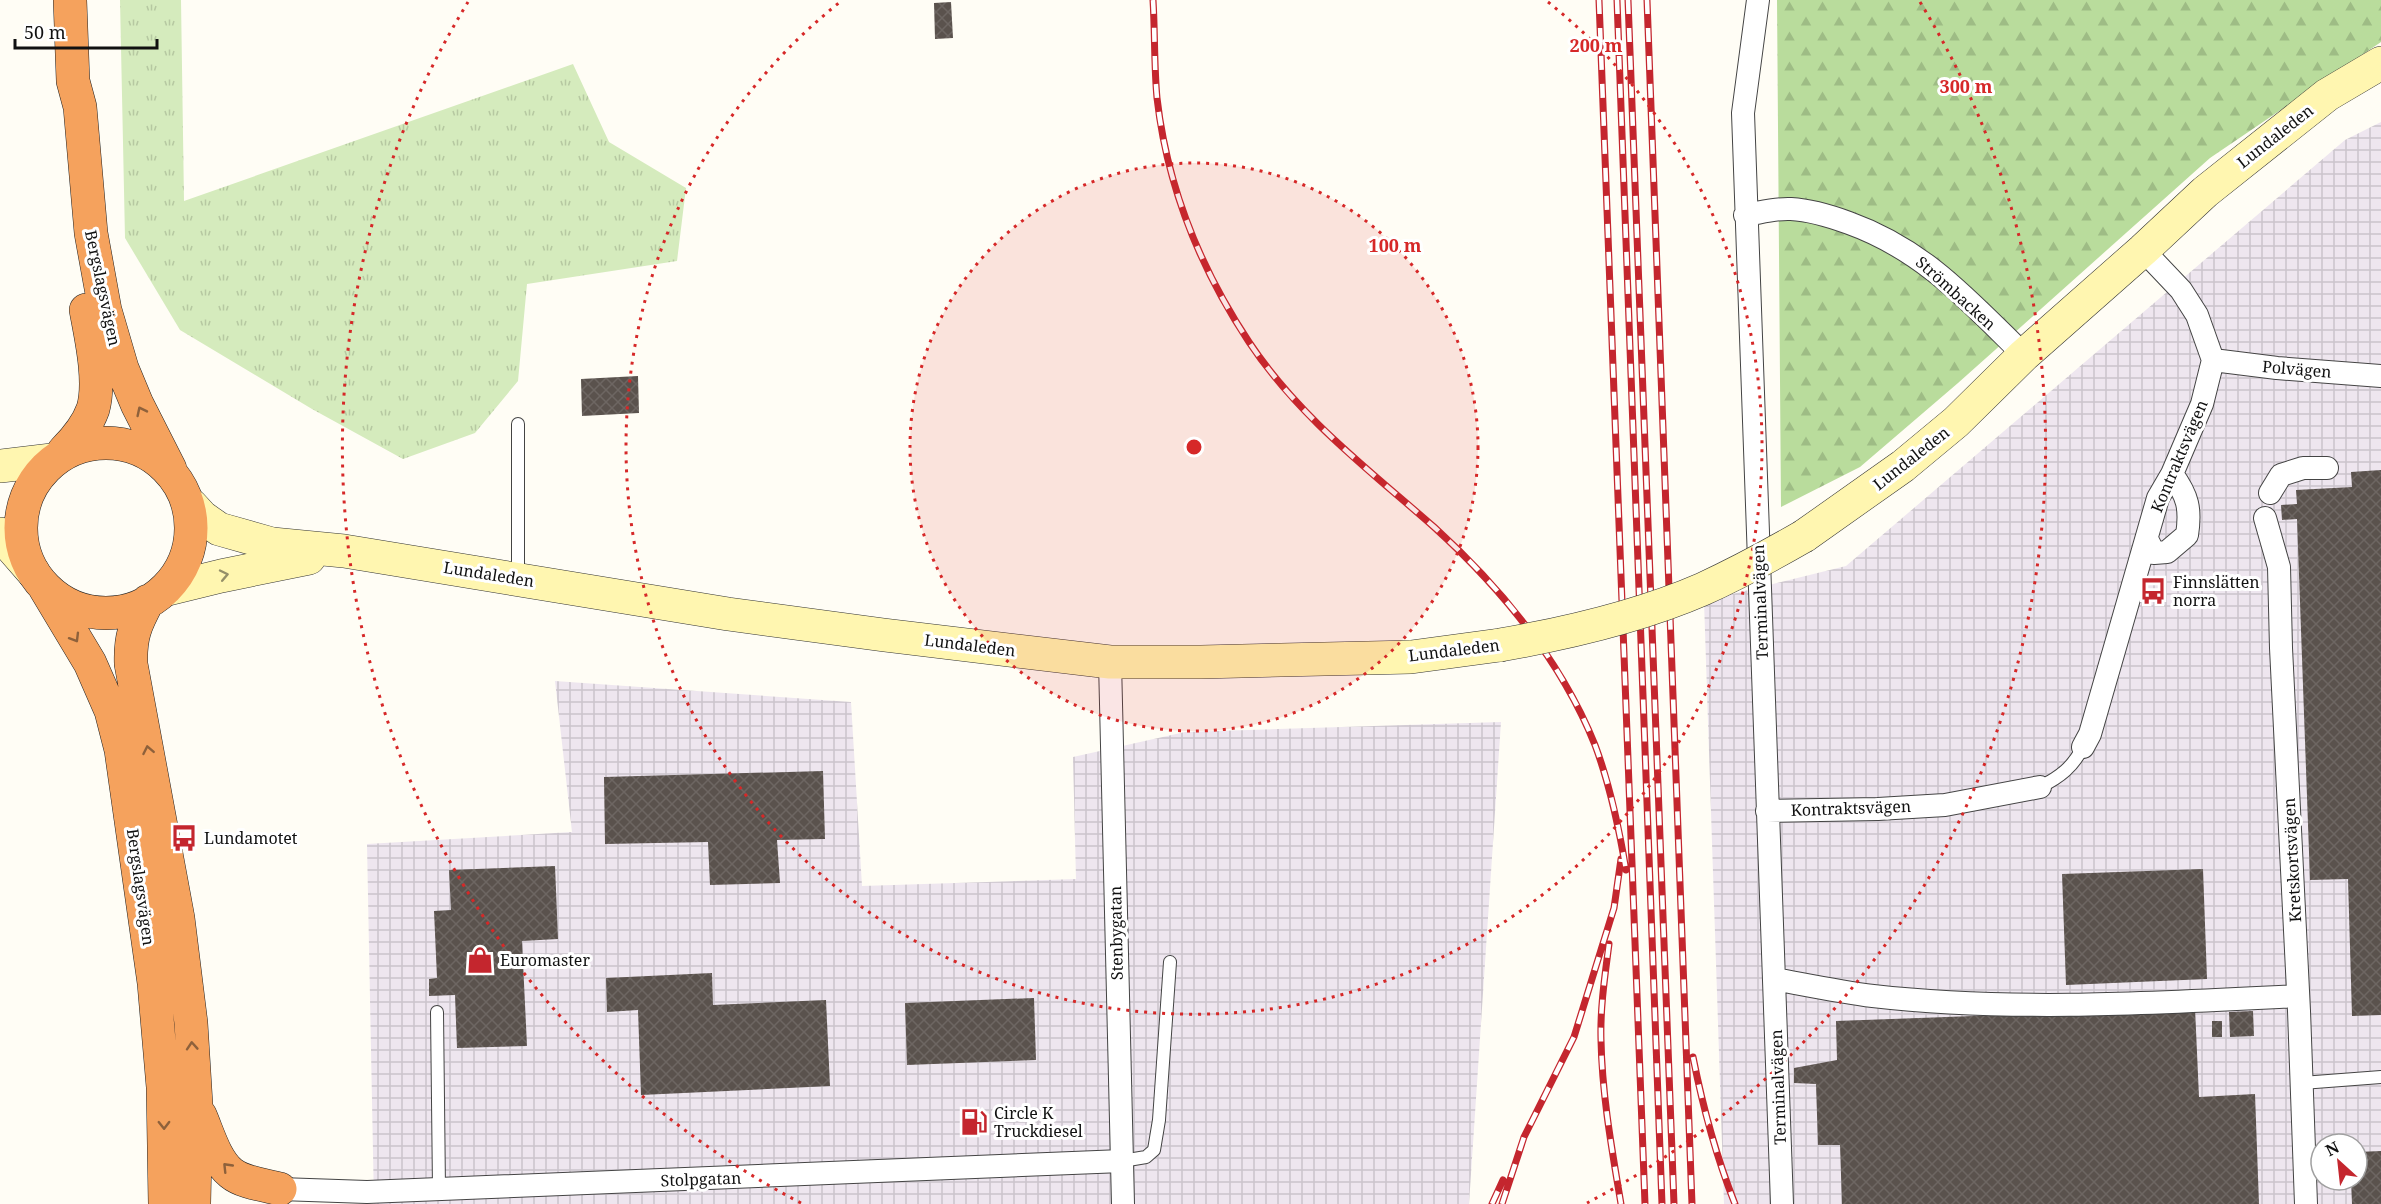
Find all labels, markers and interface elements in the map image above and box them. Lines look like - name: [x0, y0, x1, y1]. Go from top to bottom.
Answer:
- scale bar: [15, 12, 158, 50]
- text: 50 m: [24, 20, 66, 44]
- text: 200 m: [1570, 33, 1623, 57]
- text: 300 m: [1940, 74, 1993, 98]
- street label: Lundaleden: [2232, 99, 2318, 173]
- street label: Bergslagsvägen: [80, 228, 126, 348]
- text: 100 m: [1369, 233, 1422, 257]
- street label: Strömbacken: [1911, 251, 2001, 335]
- street label: Polvägen: [2261, 355, 2333, 383]
- street label: Kontraktsvägen: [2145, 396, 2213, 516]
- one-way arrow: [136, 406, 148, 417]
- street label: Lundaleden: [1868, 421, 1954, 495]
- centre of rings: [1184, 437, 1204, 457]
- street label: Terminalvägen: [1747, 544, 1773, 660]
- street label: Lundaleden: [442, 556, 536, 592]
- one-way arrow: [219, 569, 229, 582]
- place label: Finnslätten norra: [2173, 571, 2260, 611]
- bus stop icon: Finnslätten norra: [2138, 576, 2168, 606]
- street label: Lundaleden: [923, 629, 1017, 661]
- one-way arrow: [68, 632, 79, 642]
- street label: Lundaleden: [1407, 634, 1501, 666]
- one-way arrow: [142, 746, 155, 756]
- street label: Kontraktsvägen: [1791, 795, 1911, 821]
- street label: Kretskortsvägen: [2278, 797, 2306, 923]
- bus stop icon: Lundamotet: [169, 823, 199, 853]
- street label: Bergslagsvägen: [122, 827, 160, 947]
- place label: Lundamotet: [204, 827, 298, 849]
- street label: Stenbygatan: [1104, 886, 1128, 980]
- shop icon: Euromaster: [465, 945, 495, 975]
- place label: Euromaster: [500, 949, 590, 971]
- street label: Terminalvägen: [1765, 1029, 1791, 1145]
- one-way arrow: [186, 1041, 199, 1050]
- place label: Circle K Truckdiesel: [994, 1102, 1083, 1142]
- fuel station icon: Circle K Truckdiesel: [959, 1107, 989, 1137]
- one-way arrow: [158, 1121, 170, 1130]
- north arrow: [2309, 1132, 2369, 1192]
- text: N: [2322, 1136, 2343, 1161]
- one-way arrow: [223, 1164, 234, 1174]
- street label: Stolpgatan: [660, 1167, 742, 1191]

